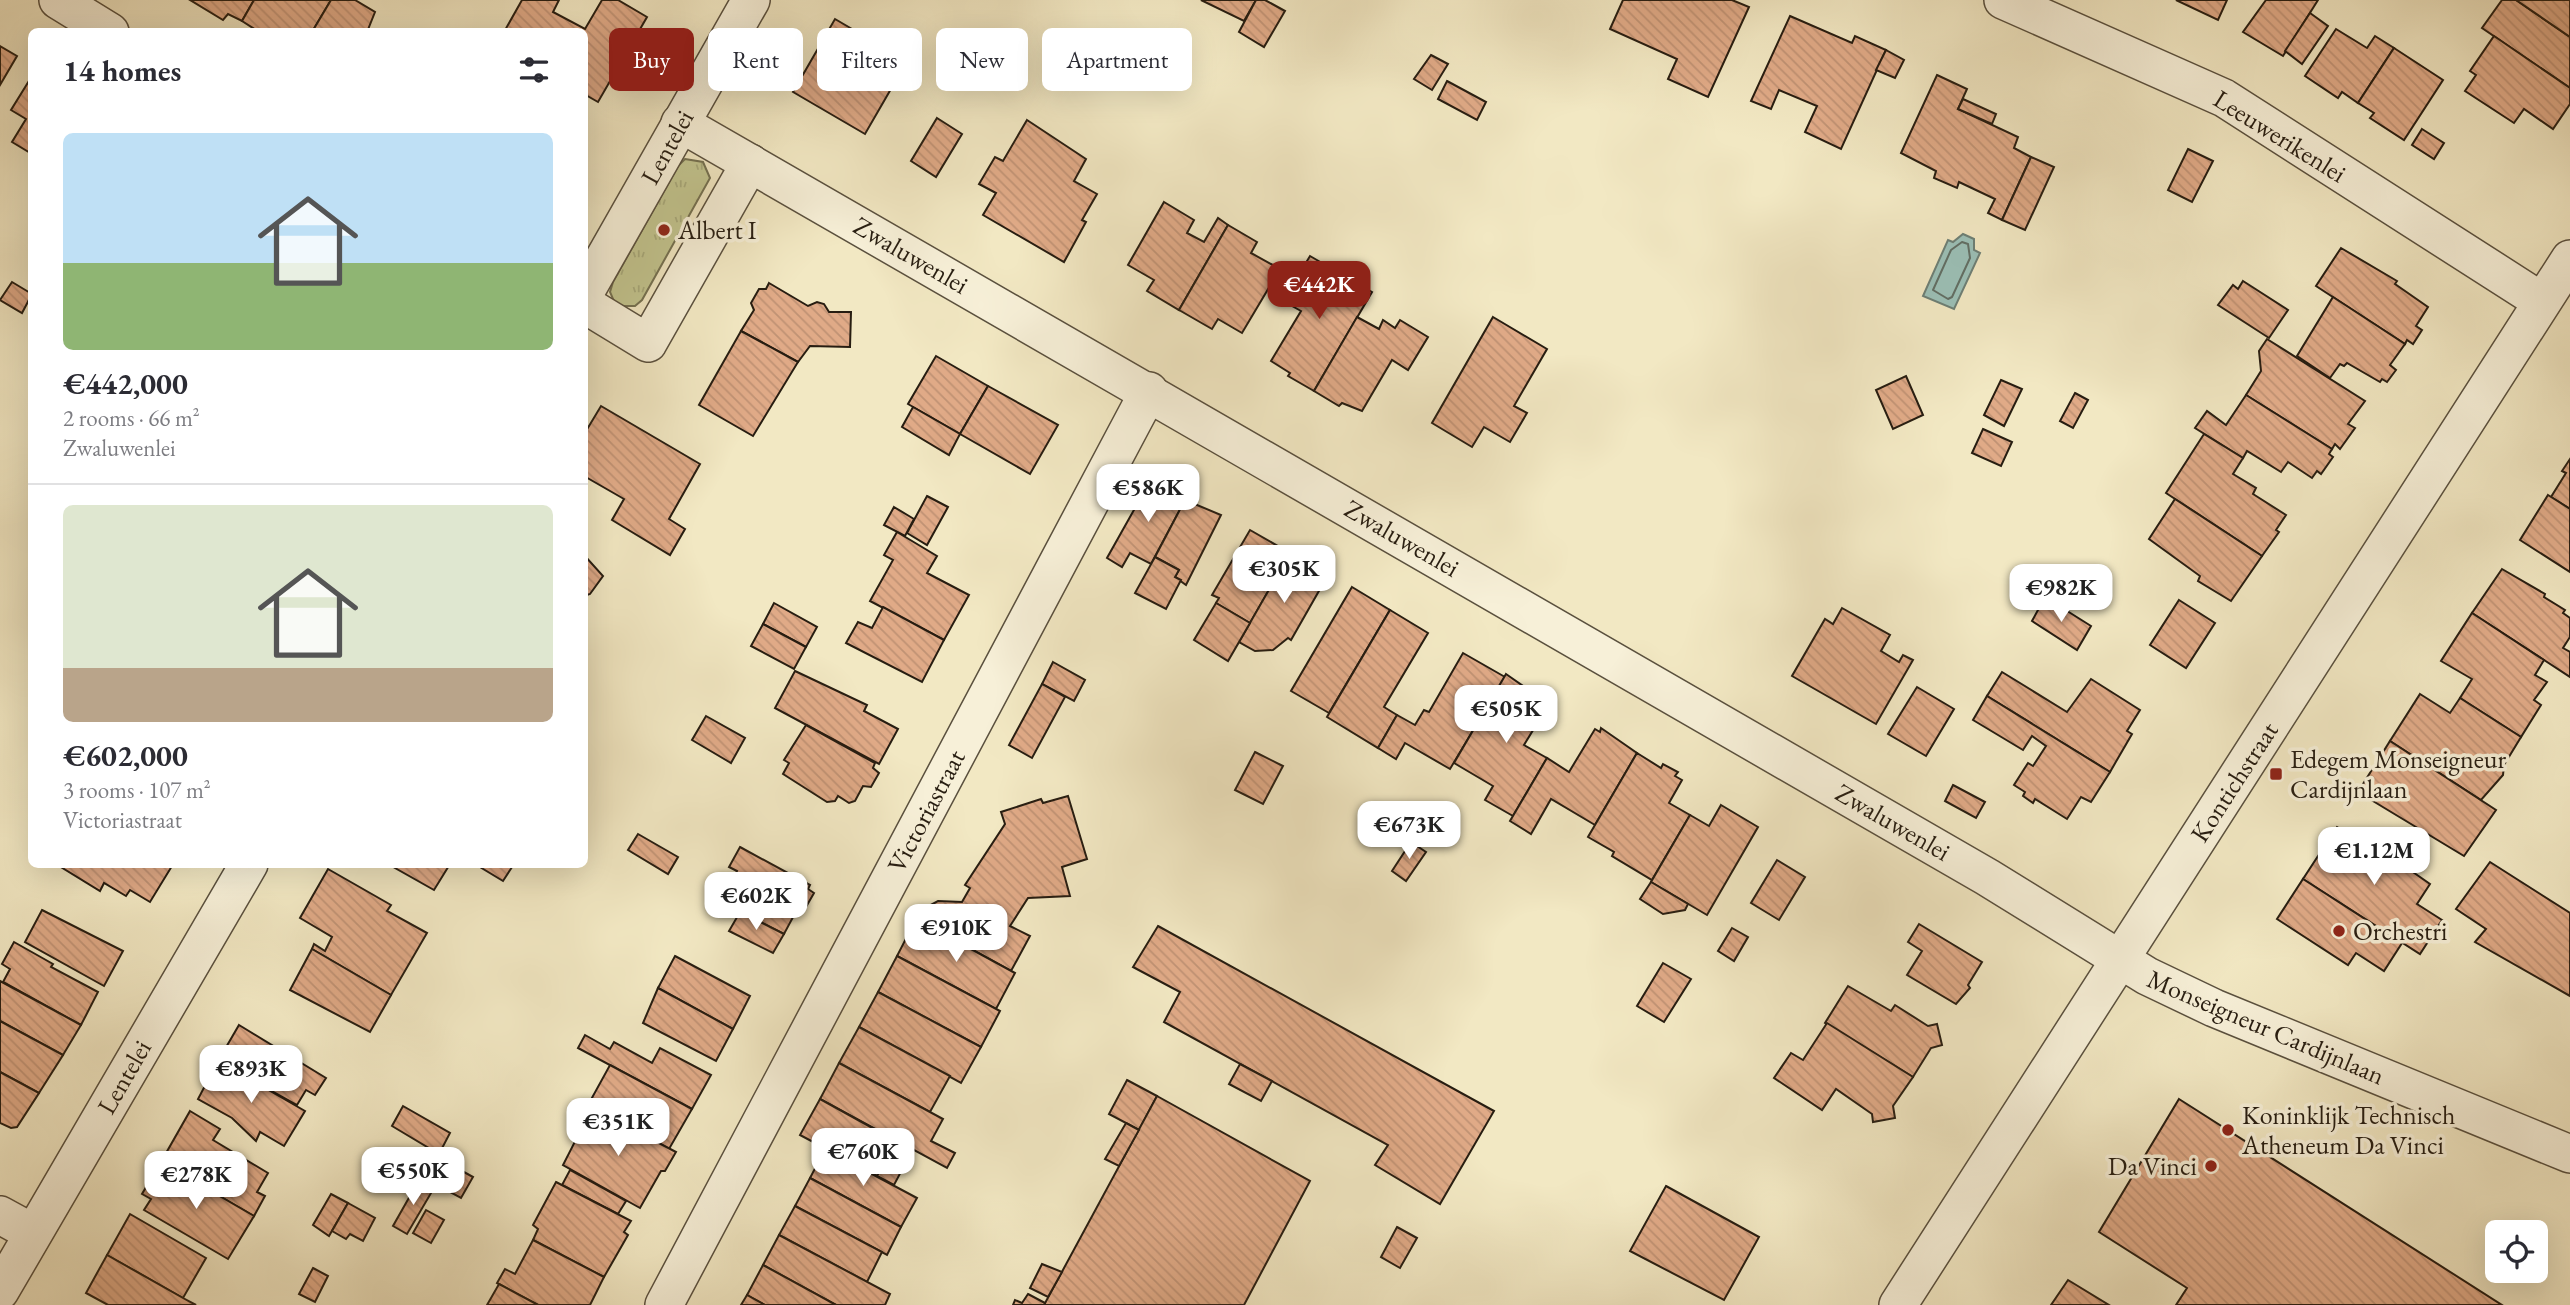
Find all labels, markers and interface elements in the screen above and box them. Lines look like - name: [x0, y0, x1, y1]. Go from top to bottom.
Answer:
- chip: Buy: [609, 28, 694, 91]
- chip: Rent: [708, 28, 803, 91]
- chip: Filters: [817, 28, 922, 91]
- chip: New: [936, 28, 1028, 91]
- chip: Apartment: [1042, 28, 1192, 91]
- text: 14 homes: [63, 51, 181, 90]
- icon: filters: [515, 51, 553, 89]
- street label: Leeuwerikenlei: [2207, 82, 2353, 190]
- street label: Lentelei: [633, 104, 701, 190]
- icon: home: [245, 178, 371, 304]
- street label: Zwaluwenlei: [847, 208, 975, 302]
- place label: Albert I: [677, 213, 757, 247]
- marker: Albert I: [656, 222, 672, 238]
- pin: €442K: [1270, 262, 1368, 321]
- text: €442K: [1283, 269, 1355, 299]
- text: €442,000: [63, 364, 188, 403]
- text: 2 rooms · 66 m²: [63, 403, 200, 433]
- text: Zwaluwenlei: [63, 433, 176, 463]
- pin: €586K: [1099, 464, 1197, 524]
- text: €586K: [1112, 472, 1184, 502]
- street label: Zwaluwenlei: [1338, 491, 1466, 585]
- pin: €305K: [1235, 546, 1333, 605]
- icon: home: [245, 550, 371, 676]
- text: €305K: [1248, 553, 1320, 583]
- pin: €982K: [2012, 564, 2110, 624]
- text: €982K: [2025, 572, 2097, 602]
- pin: €505K: [1457, 686, 1555, 745]
- text: €505K: [1470, 693, 1542, 723]
- street label: Kontichstraat: [2182, 715, 2286, 849]
- text: €602,000: [63, 736, 188, 775]
- place label: Edegem Monseigneur Cardijnlaan: [2290, 742, 2506, 806]
- street label: Victoriastraat: [879, 744, 973, 878]
- marker: Edegem Monseigneur Cardijnlaan: [2268, 766, 2284, 782]
- text: 3 rooms · 107 m²: [63, 775, 211, 805]
- street label: Zwaluwenlei: [1829, 775, 1957, 869]
- pin: €673K: [1360, 802, 1458, 861]
- text: Victoriastraat: [63, 805, 182, 835]
- text: €673K: [1373, 809, 1445, 839]
- pin: €1.12M: [2317, 828, 2431, 887]
- text: €1.12M: [2334, 835, 2414, 865]
- pin: €602K: [707, 872, 805, 932]
- text: €602K: [720, 880, 792, 910]
- pin: €910K: [907, 904, 1005, 964]
- text: €910K: [920, 912, 992, 942]
- place label: Orchestri: [2353, 914, 2447, 948]
- marker: Orchestri: [2331, 923, 2347, 939]
- street label: Monseigneur Cardijnlaan: [2142, 962, 2390, 1092]
- street label: Lentelei: [89, 1034, 159, 1120]
- pin: €893K: [202, 1046, 300, 1105]
- text: €893K: [215, 1053, 287, 1083]
- pin: €351K: [569, 1098, 667, 1158]
- place label: Koninklijk Technisch Atheneum Da Vinci: [2241, 1098, 2456, 1162]
- text: €351K: [582, 1106, 654, 1136]
- marker: Koninklijk Technisch Atheneum Da Vinci: [2220, 1122, 2236, 1138]
- pin: €760K: [814, 1128, 912, 1188]
- text: €760K: [827, 1136, 899, 1166]
- pin: €550K: [364, 1148, 462, 1207]
- place label: Da Vinci: [2108, 1149, 2197, 1183]
- pin: €278K: [147, 1152, 245, 1211]
- text: €550K: [377, 1155, 449, 1185]
- marker: Da Vinci: [2203, 1158, 2219, 1174]
- text: €278K: [160, 1159, 232, 1189]
- map controls: [2485, 1220, 2548, 1283]
- button: locate: [2485, 1220, 2548, 1283]

